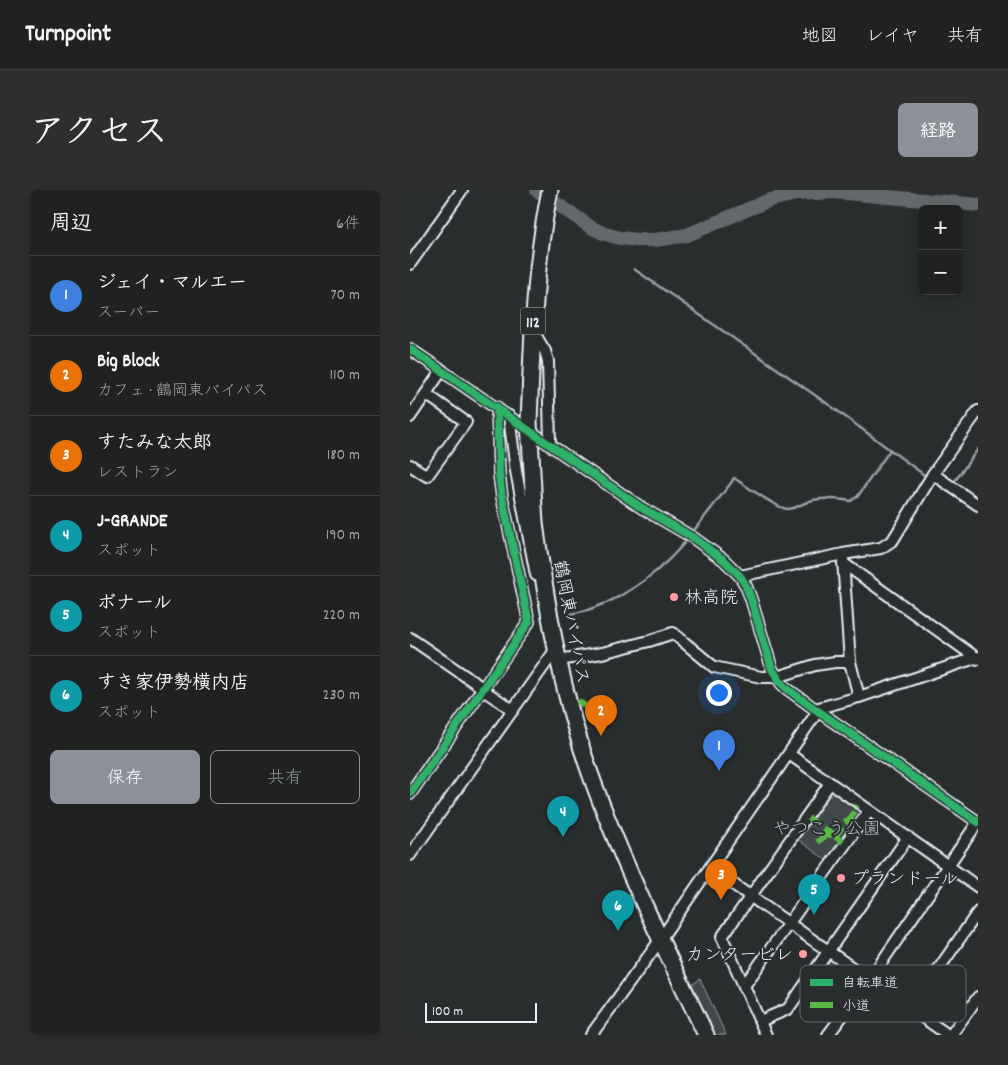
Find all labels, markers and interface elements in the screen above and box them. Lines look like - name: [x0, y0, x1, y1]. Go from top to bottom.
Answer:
- text: Turnpoint: [25, 18, 111, 52]
- text: 地図: [802, 25, 838, 50]
- text: レイヤ: [866, 25, 919, 50]
- text: 共有: [947, 25, 983, 50]
- button: 経路: [898, 103, 978, 157]
- text: アクセス: [30, 110, 168, 160]
- map controls: [918, 205, 963, 295]
- button: +: [918, 205, 963, 250]
- text: 周辺: [50, 210, 92, 240]
- text: 6件: [336, 213, 360, 236]
- button: −: [918, 250, 963, 295]
- text: ジェイ・マルエー: [97, 271, 247, 298]
- text: 1: [64, 284, 68, 307]
- text: 70 m: [330, 284, 360, 307]
- text: スーパー: [97, 302, 160, 325]
- road number: 112: [520, 308, 546, 334]
- text: Big Block: [97, 349, 160, 376]
- text: 2: [63, 364, 70, 387]
- text: 110 m: [330, 364, 360, 387]
- text: カフェ · 鶴岡東バイパス: [97, 380, 268, 403]
- text: すたみな太郎: [97, 431, 211, 458]
- text: 3: [62, 444, 70, 467]
- text: 180 m: [327, 444, 360, 467]
- text: レストラン: [97, 462, 178, 485]
- text: J-GRANDE: [97, 509, 167, 536]
- text: 4: [63, 524, 69, 547]
- text: 190 m: [326, 524, 360, 547]
- text: スポット: [97, 540, 161, 563]
- street label: 鶴岡東バイパス: [545, 558, 594, 687]
- place label: 林高院: [684, 587, 738, 612]
- text: ボナール: [97, 591, 172, 618]
- marker: 林高院: [668, 591, 680, 603]
- text: 5: [62, 604, 70, 627]
- text: 220 m: [323, 604, 360, 627]
- text: スポット: [97, 622, 161, 645]
- text: すき家伊勢横内店: [97, 671, 249, 698]
- your location: [706, 680, 732, 706]
- text: 6: [62, 684, 70, 707]
- text: 230 m: [323, 684, 360, 707]
- pin: 2: [585, 695, 617, 736]
- text: スポット: [97, 702, 161, 725]
- pin: 1: [703, 730, 735, 771]
- button: 保存: [50, 750, 200, 804]
- button: 共有: [210, 750, 360, 804]
- pin: 4: [547, 796, 579, 837]
- park label: やつこう公園: [773, 818, 881, 843]
- pin: 3: [705, 859, 737, 900]
- place label: プランドール: [851, 868, 958, 893]
- marker: プランドール: [835, 872, 847, 884]
- pin: 5: [798, 874, 830, 915]
- pin: 6: [602, 890, 634, 931]
- place label: カンタービレ: [686, 944, 793, 969]
- marker: カンタービレ: [797, 948, 809, 960]
- legend: [800, 965, 966, 1022]
- text: 自転車道: [842, 974, 898, 994]
- text: 小道: [842, 997, 870, 1017]
- scale bar: [425, 1000, 538, 1023]
- text: 100 m: [432, 1002, 463, 1022]

